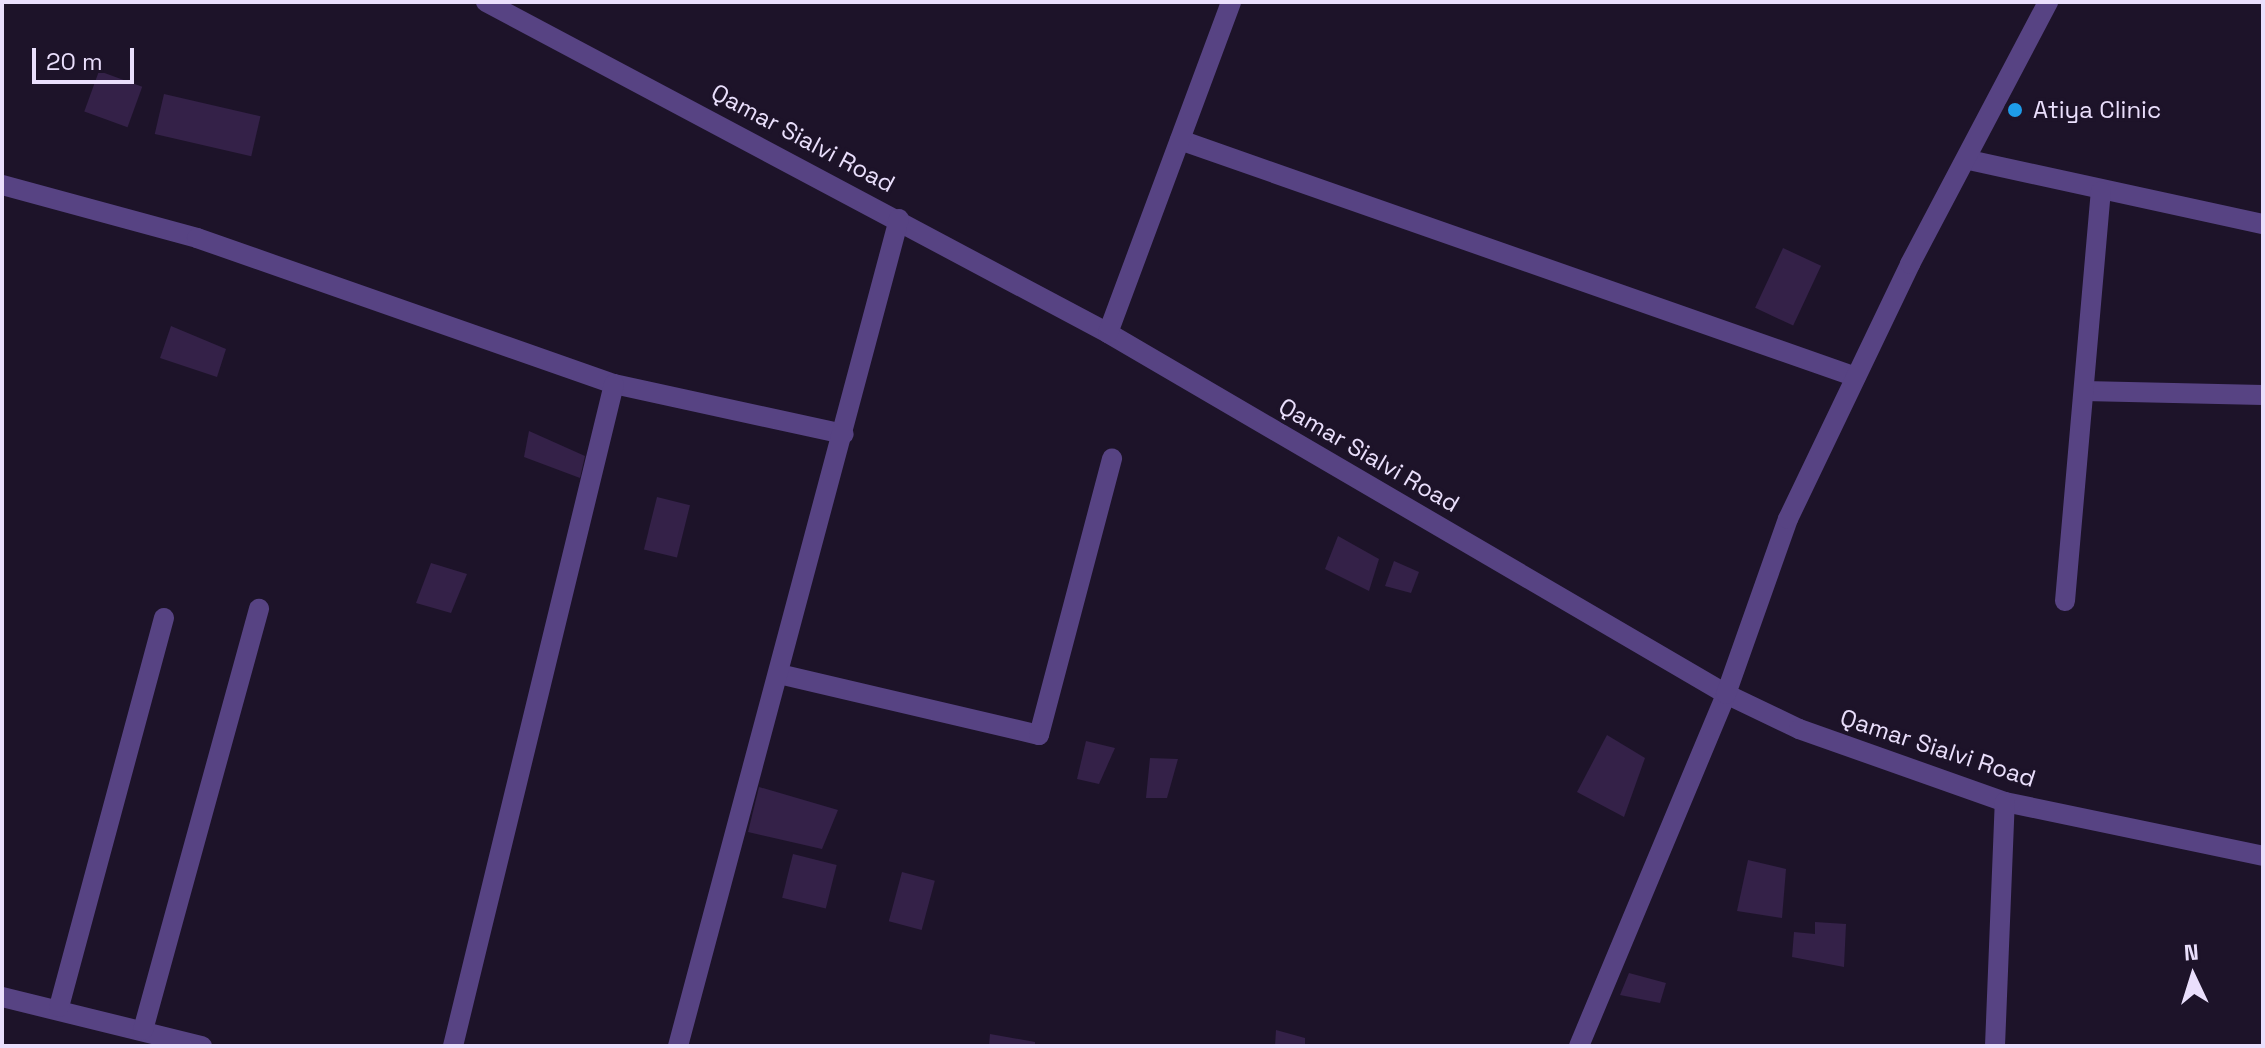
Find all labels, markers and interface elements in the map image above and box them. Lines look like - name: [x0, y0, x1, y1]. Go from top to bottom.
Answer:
- scale bar: [36, 32, 138, 82]
- text: 20 m: [46, 46, 103, 77]
- street label: Qamar Sialvi Road: [706, 77, 900, 199]
- place label: Atiya Clinic: [2033, 96, 2161, 124]
- marker: Atiya Clinic: [2004, 99, 2026, 121]
- street label: Qamar Sialvi Road: [1274, 392, 1464, 518]
- street label: Qamar Sialvi Road: [1837, 703, 2039, 793]
- north arrow: [2153, 936, 2233, 1016]
- text: N: [2183, 938, 2200, 967]

